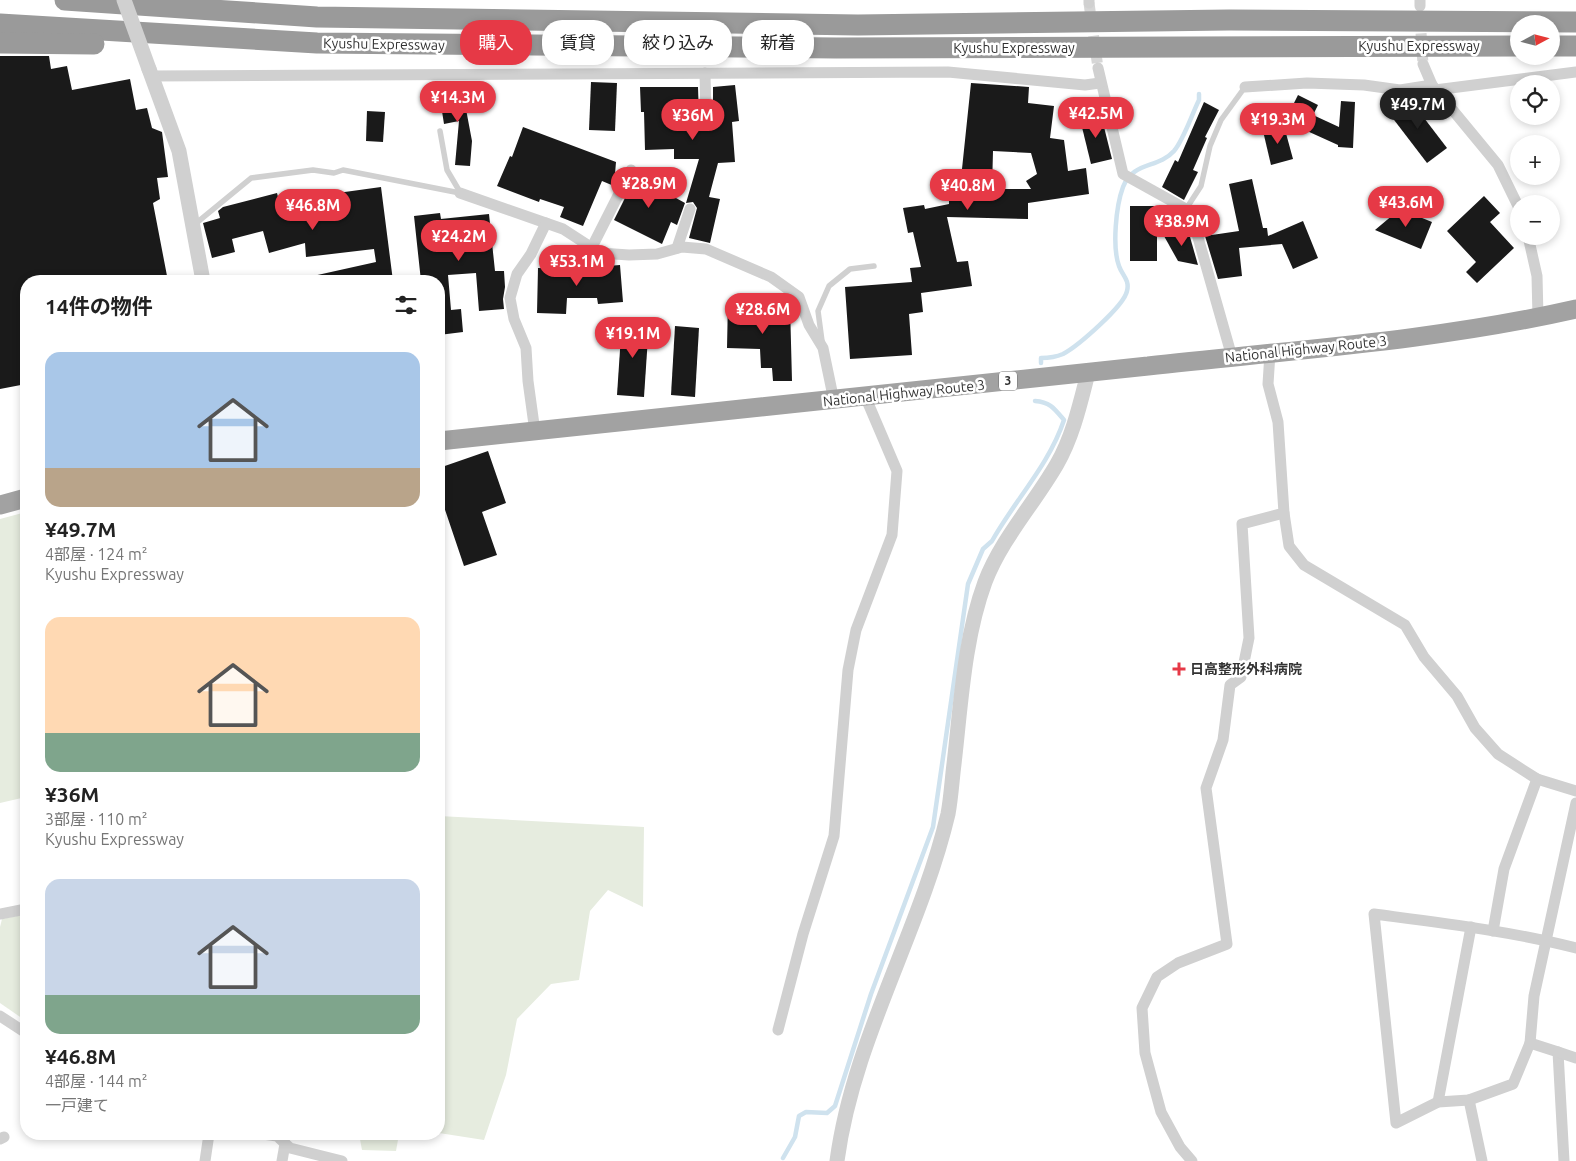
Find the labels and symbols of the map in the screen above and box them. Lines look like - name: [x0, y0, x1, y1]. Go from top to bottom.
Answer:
- north arrow: [1510, 15, 1560, 65]
- street label: Kyushu Expressway: [323, 35, 445, 53]
- street label: Kyushu Expressway: [1358, 38, 1480, 54]
- street label: Kyushu Expressway: [953, 40, 1075, 56]
- pin: ¥14.3M: [417, 80, 499, 123]
- pin: ¥49.7M: [1377, 88, 1459, 130]
- pin: ¥42.5M: [1055, 96, 1137, 139]
- pin: ¥36M: [663, 98, 723, 141]
- pin: ¥19.3M: [1237, 102, 1319, 145]
- pin: ¥28.9M: [608, 166, 690, 209]
- pin: ¥40.8M: [927, 168, 1009, 211]
- pin: ¥43.6M: [1365, 186, 1447, 228]
- pin: ¥46.8M: [272, 188, 354, 231]
- pin: ¥38.9M: [1141, 204, 1223, 247]
- pin: ¥24.2M: [418, 220, 500, 262]
- pin: ¥53.1M: [536, 244, 618, 287]
- pin: ¥28.6M: [722, 292, 804, 335]
- pin: ¥19.1M: [592, 316, 674, 359]
- street label: National Highway Route 3: [1224, 333, 1388, 365]
- road number: 3: [999, 372, 1017, 391]
- street label: National Highway Route 3: [822, 377, 986, 409]
- place label: 日高整形外科病院: [1190, 661, 1302, 677]
- marker: 日高整形外科病院: [1172, 662, 1186, 676]

